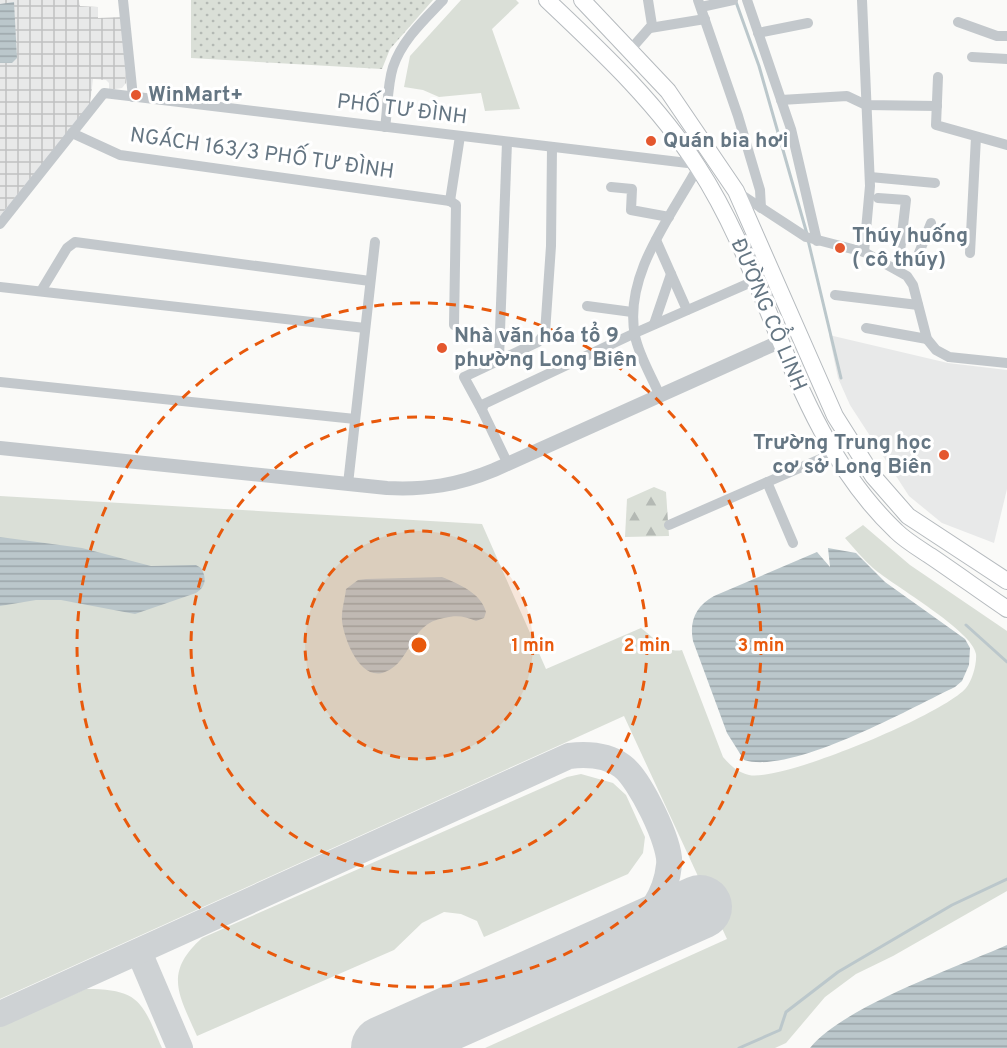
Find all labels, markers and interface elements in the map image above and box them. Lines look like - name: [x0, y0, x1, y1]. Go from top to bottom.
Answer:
- place label: WinMart+: [148, 82, 243, 109]
- street label: PHỐ TƯ ĐÌNH: [335, 85, 469, 131]
- marker: WinMart+: [129, 88, 143, 102]
- street label: NGÁCH 163/3 PHỐ TƯ ĐÌNH: [128, 118, 396, 186]
- place label: Quán bia hơi: [663, 128, 788, 155]
- marker: Quán bia hơi: [644, 134, 658, 148]
- place label: Thúy huống ( cô thúy): [852, 223, 968, 274]
- street label: ĐƯỜNG CỔ LINH: [724, 232, 818, 395]
- marker: Thúy huống ( cô thúy): [833, 241, 847, 255]
- place label: Nhà văn hóa tổ 9 phường Long Biên: [454, 321, 637, 374]
- marker: Nhà văn hóa tổ 9 phường Long Biên: [435, 341, 449, 355]
- place label: Trường Trung học cơ sở Long Biên: [753, 430, 932, 481]
- marker: Trường Trung học cơ sở Long Biên: [937, 448, 951, 462]
- centre of rings: [409, 635, 429, 655]
- text: 1 min: [511, 635, 555, 658]
- text: 2 min: [623, 635, 671, 658]
- text: 3 min: [738, 635, 784, 658]

